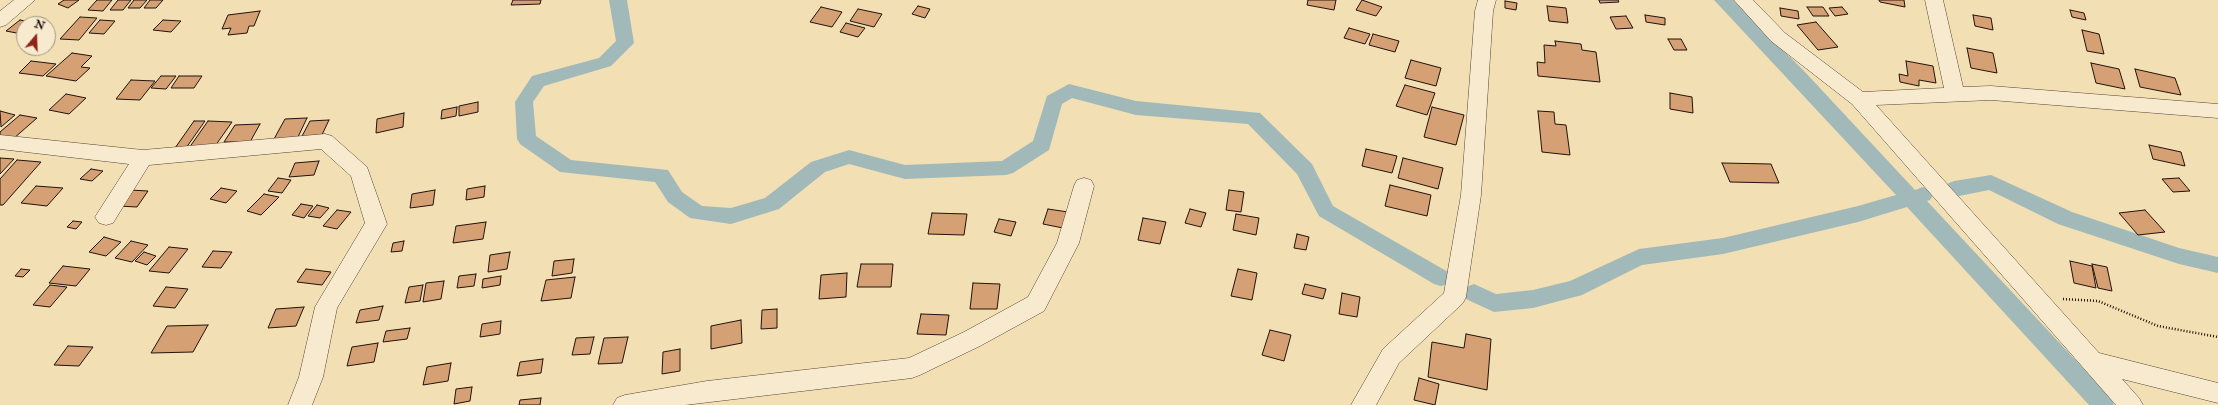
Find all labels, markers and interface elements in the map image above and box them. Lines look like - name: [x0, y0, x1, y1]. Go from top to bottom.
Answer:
- north arrow: [16, 16, 56, 56]
- text: N: [33, 17, 47, 33]

